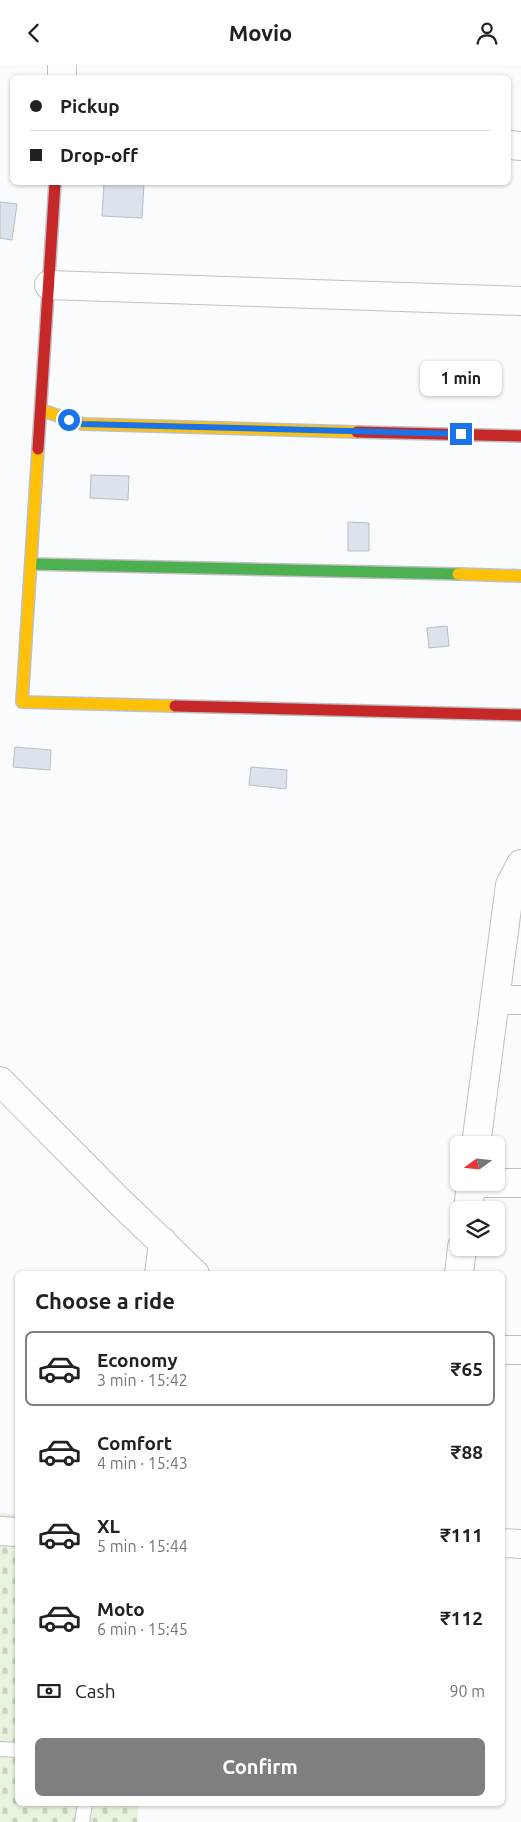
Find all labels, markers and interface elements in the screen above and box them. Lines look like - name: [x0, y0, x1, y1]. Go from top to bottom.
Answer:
- icon: back: [20, 19, 48, 47]
- icon: person: [473, 19, 501, 47]
- text: Movio: [229, 20, 292, 45]
- text: Pickup: [60, 95, 120, 117]
- text: Drop-off: [60, 144, 138, 166]
- callout: 1 min: [420, 361, 502, 397]
- text: 1 min: [441, 369, 481, 387]
- route start: [58, 409, 80, 431]
- route end: [450, 423, 472, 445]
- north arrow: [450, 1136, 505, 1191]
- map controls: [450, 1136, 505, 1256]
- button: layers: [450, 1201, 505, 1256]
- text: Choose a ride: [35, 1288, 175, 1313]
- icon: car: [37, 1346, 82, 1391]
- text: Economy: [97, 1349, 178, 1371]
- text: ₹65: [451, 1358, 483, 1380]
- text: 3 min · 15:42: [97, 1371, 188, 1389]
- icon: car: [37, 1429, 82, 1474]
- text: Comfort: [97, 1432, 172, 1454]
- text: ₹88: [451, 1441, 483, 1463]
- text: 4 min · 15:43: [97, 1454, 188, 1472]
- icon: car: [37, 1512, 82, 1557]
- text: XL: [97, 1515, 120, 1537]
- text: ₹111: [440, 1524, 483, 1546]
- text: 5 min · 15:44: [97, 1537, 188, 1555]
- icon: car: [37, 1595, 82, 1640]
- text: Moto: [97, 1598, 145, 1620]
- text: ₹112: [440, 1607, 483, 1629]
- text: 6 min · 15:45: [97, 1620, 188, 1638]
- icon: cash: [35, 1677, 63, 1705]
- text: Cash: [75, 1680, 116, 1702]
- text: 90 m: [449, 1682, 485, 1700]
- button: Confirm: [35, 1738, 485, 1796]

